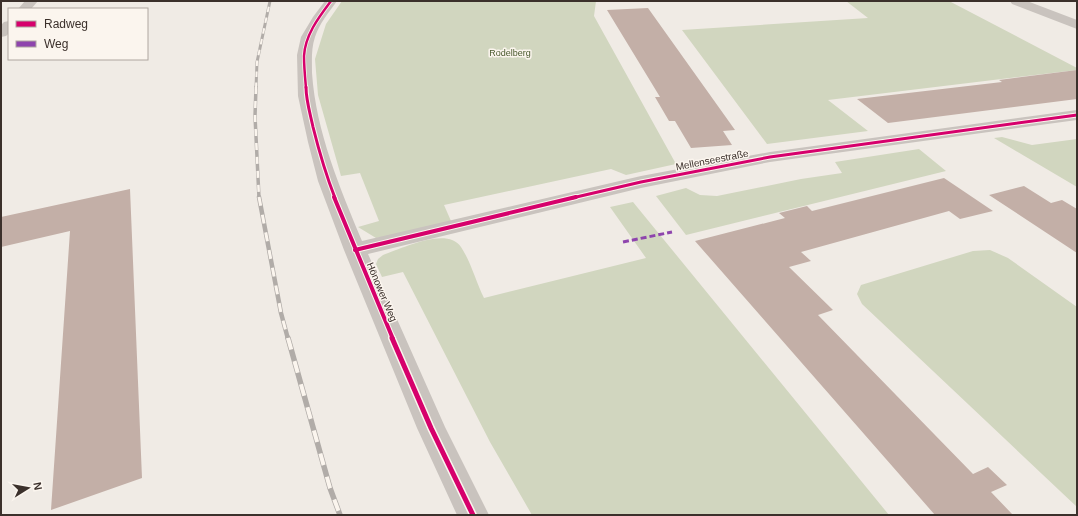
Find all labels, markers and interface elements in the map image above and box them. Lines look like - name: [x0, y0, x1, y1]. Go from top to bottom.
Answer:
- legend: [8, 8, 148, 60]
- text: Radweg: [44, 17, 88, 31]
- text: Weg: [44, 37, 68, 51]
- park label: Rodelberg: [489, 48, 531, 58]
- street label: Mellenseestraße: [675, 147, 750, 172]
- street label: Hönower Weg: [365, 261, 399, 323]
- north arrow: [8, 468, 48, 508]
- text: N: [31, 481, 44, 491]

